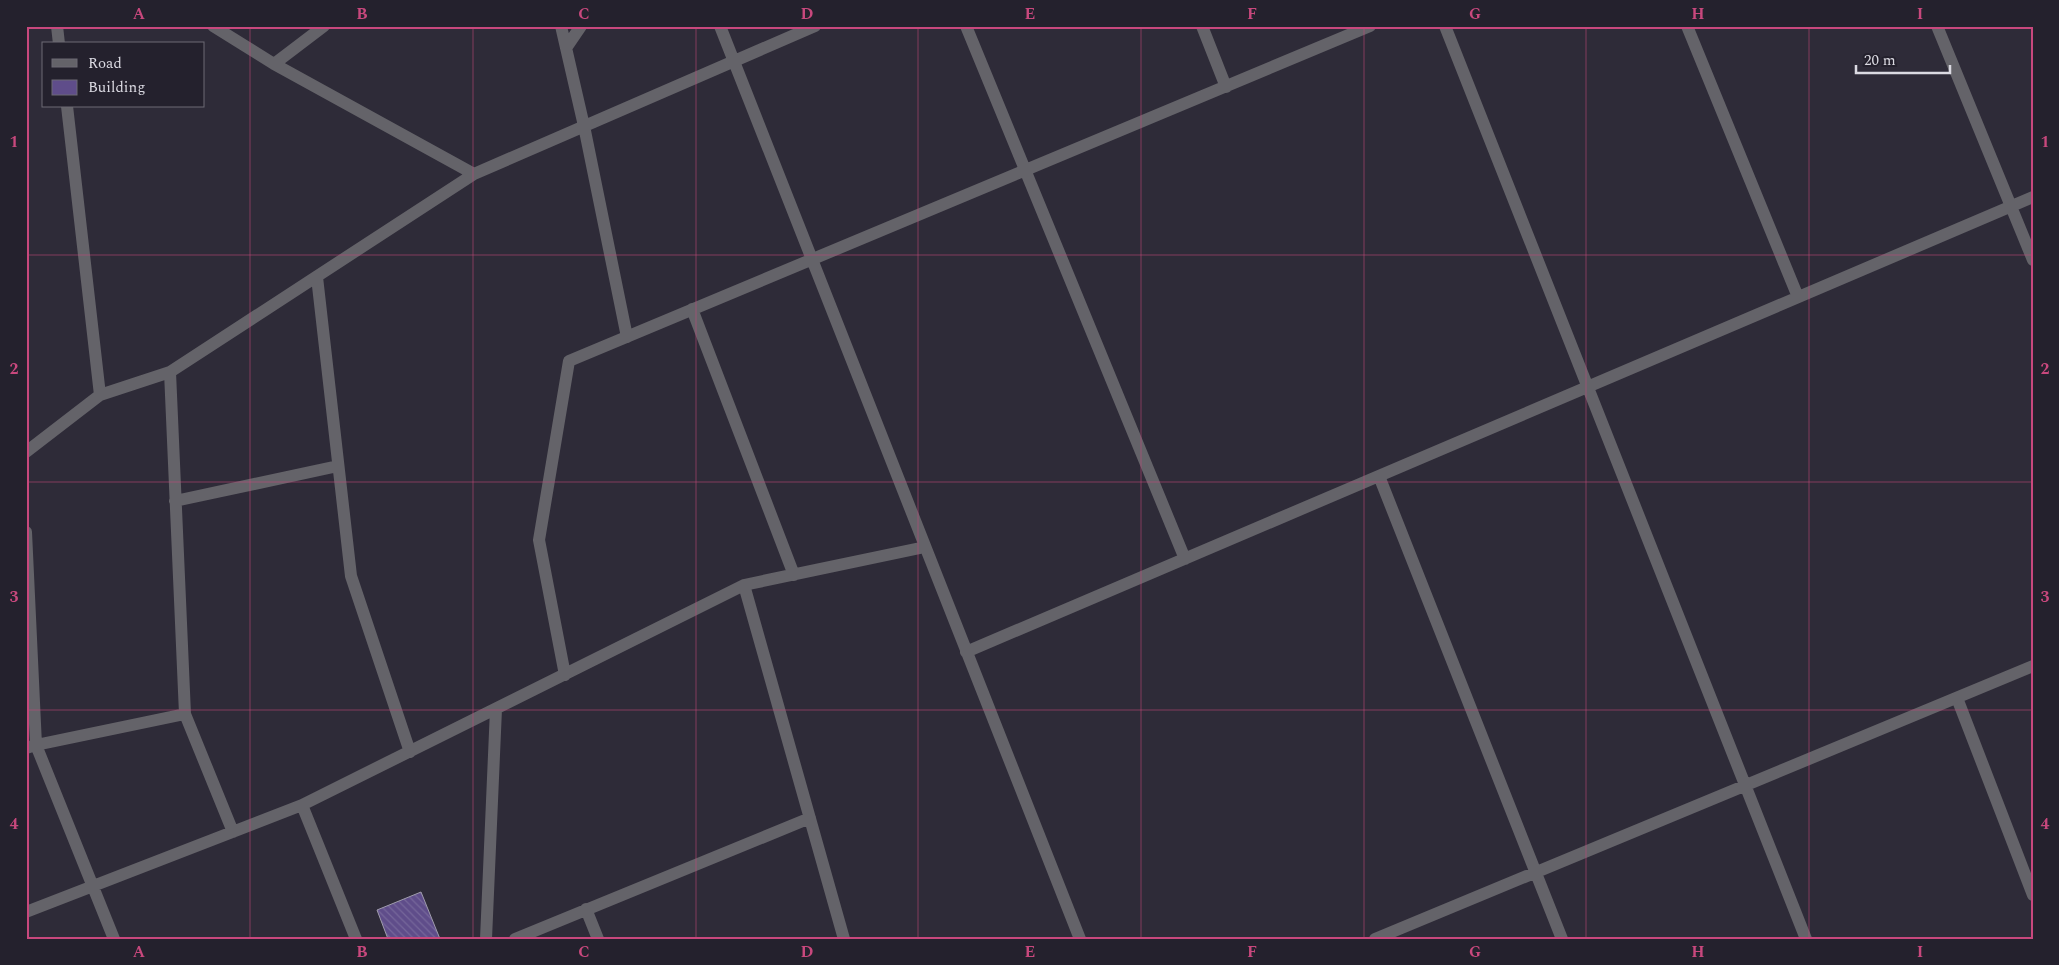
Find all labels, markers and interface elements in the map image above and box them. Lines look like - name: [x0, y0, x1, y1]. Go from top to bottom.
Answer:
- text: A: [133, 2, 146, 26]
- text: B: [356, 2, 368, 26]
- text: C: [578, 2, 590, 26]
- text: D: [801, 2, 814, 26]
- text: E: [1025, 2, 1035, 26]
- text: F: [1247, 2, 1257, 26]
- text: G: [1469, 2, 1481, 26]
- text: H: [1691, 2, 1705, 26]
- text: I: [1917, 2, 1923, 26]
- legend: [42, 42, 205, 108]
- scale bar: [1856, 42, 1950, 74]
- text: 20 m: [1864, 49, 1896, 72]
- text: Road: [88, 52, 122, 75]
- text: Building: [88, 76, 145, 99]
- text: 1: [10, 130, 18, 154]
- text: 1: [2041, 130, 2049, 154]
- text: 2: [10, 357, 19, 381]
- text: 2: [2041, 357, 2050, 381]
- text: 3: [10, 585, 19, 609]
- text: 3: [2041, 585, 2050, 609]
- text: 4: [10, 812, 19, 836]
- text: 4: [2041, 812, 2050, 836]
- text: A: [133, 940, 146, 964]
- text: B: [356, 940, 368, 964]
- text: C: [578, 940, 590, 964]
- text: D: [801, 940, 814, 964]
- text: E: [1025, 940, 1035, 964]
- text: F: [1247, 940, 1257, 964]
- text: G: [1469, 940, 1481, 964]
- text: H: [1691, 940, 1705, 964]
- text: I: [1917, 940, 1923, 964]

